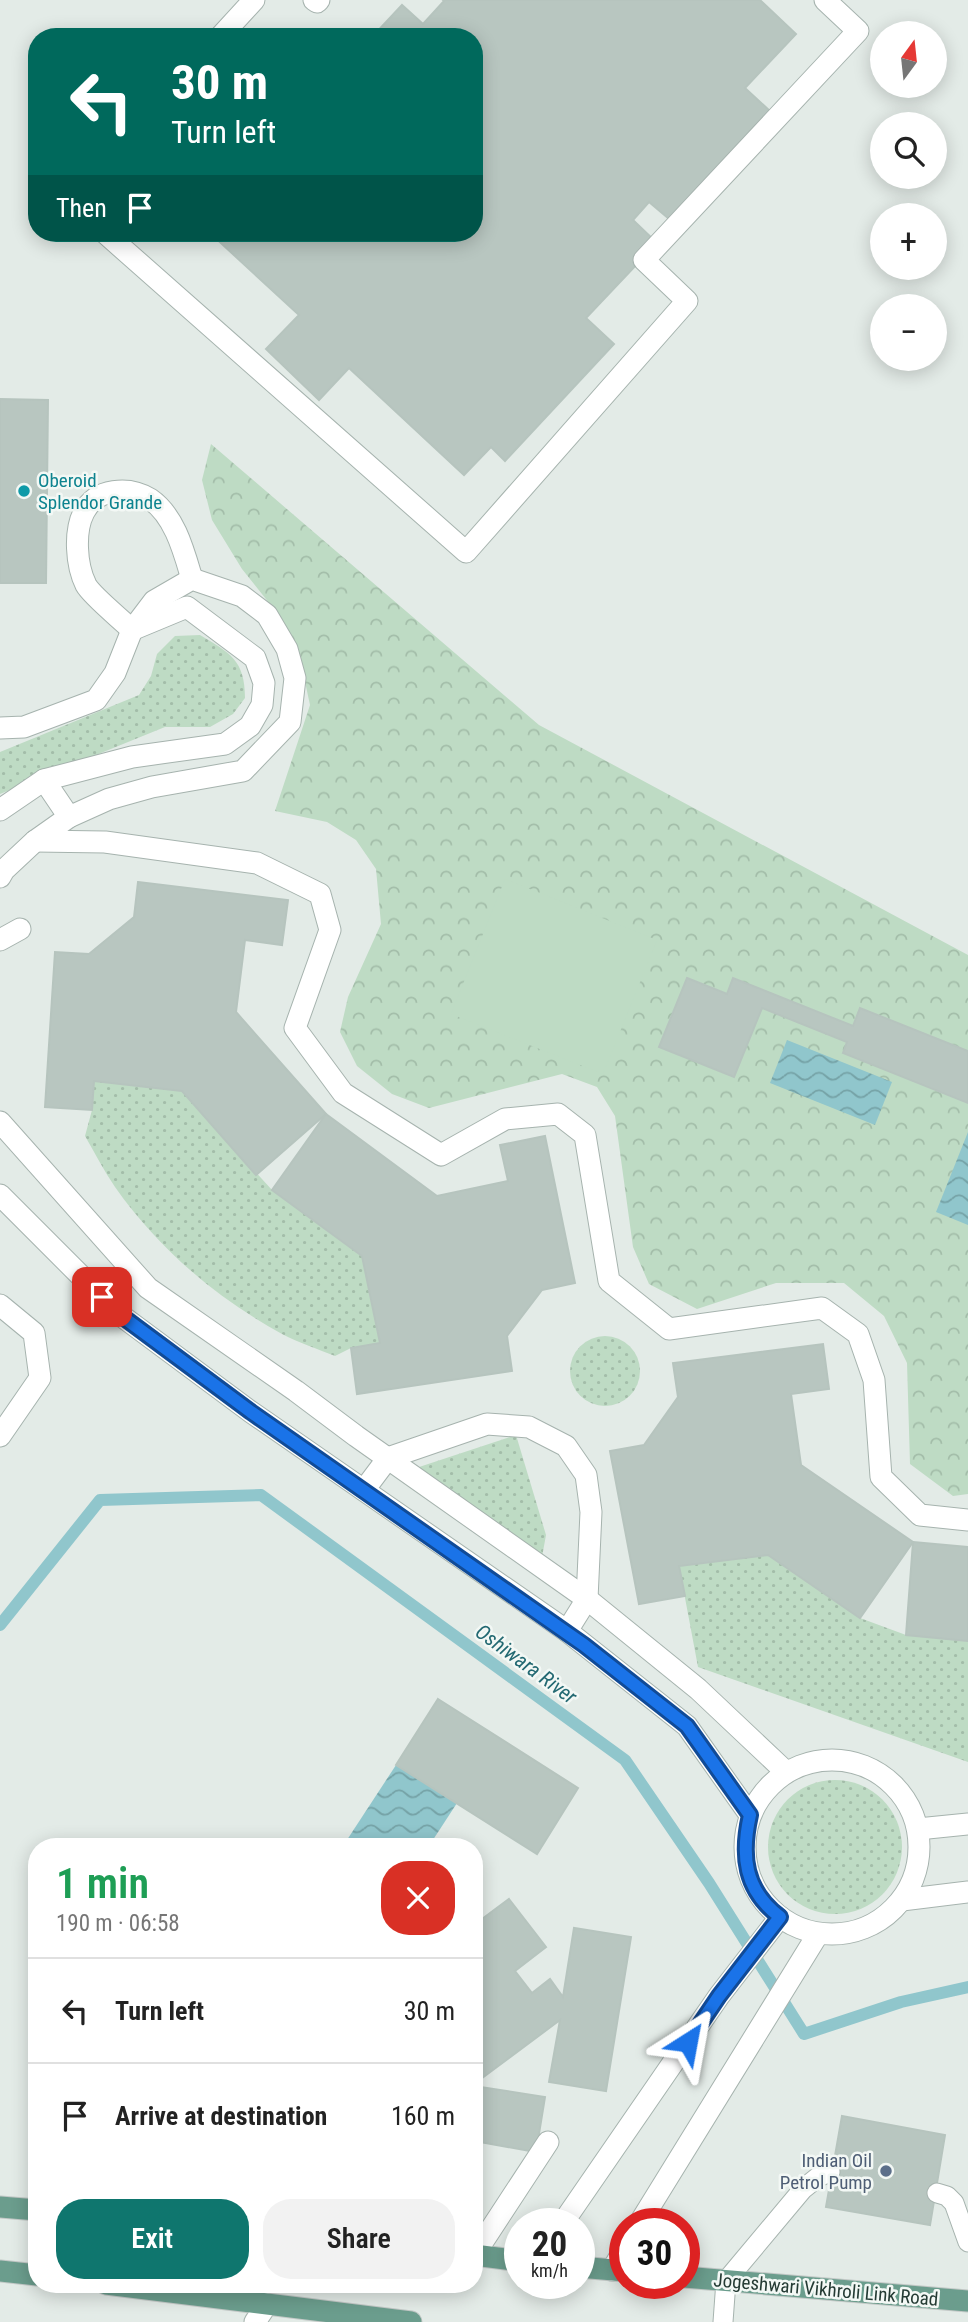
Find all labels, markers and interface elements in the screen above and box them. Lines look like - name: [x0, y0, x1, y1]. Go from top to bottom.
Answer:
- north arrow: [870, 21, 947, 98]
- map controls: [870, 21, 947, 371]
- text: 30 m: [171, 54, 268, 111]
- icon: left: [56, 56, 147, 147]
- button: search: [870, 112, 947, 189]
- text: Turn left: [171, 113, 276, 151]
- icon: arrive: [121, 189, 159, 227]
- text: Then: [56, 193, 107, 223]
- button: +: [870, 203, 947, 280]
- button: −: [870, 294, 947, 371]
- place label: Oberoid Splendor Grande: [38, 469, 162, 514]
- marker: Oberoid Splendor Grande: [16, 483, 32, 499]
- pin: [72, 1267, 132, 1327]
- icon: arrive: [83, 1278, 121, 1316]
- water label: Oshiwara River: [471, 1619, 582, 1709]
- text: 1 min: [56, 1859, 149, 1908]
- button: close: [381, 1861, 455, 1935]
- text: 190 m · 06:58: [56, 1910, 180, 1937]
- icon: left: [56, 1992, 94, 2030]
- text: Turn left: [115, 1996, 204, 2026]
- text: 30 m: [404, 1996, 455, 2026]
- position arrow: [651, 2005, 725, 2079]
- icon: arrive: [56, 2097, 94, 2135]
- text: Arrive at destination: [115, 2101, 327, 2131]
- text: 160 m: [391, 2101, 455, 2131]
- place label: Indian Oil Petrol Pump: [780, 2149, 872, 2194]
- marker: Indian Oil Petrol Pump: [878, 2163, 894, 2179]
- button: Exit: [56, 2199, 249, 2279]
- button: Share: [263, 2199, 455, 2279]
- speed limit sign: 30: [609, 2208, 700, 2299]
- text: 20: [532, 2224, 567, 2265]
- text: km/h: [531, 2260, 568, 2281]
- street label: Jogeshwari Vikhroli Link Road: [713, 2268, 939, 2311]

